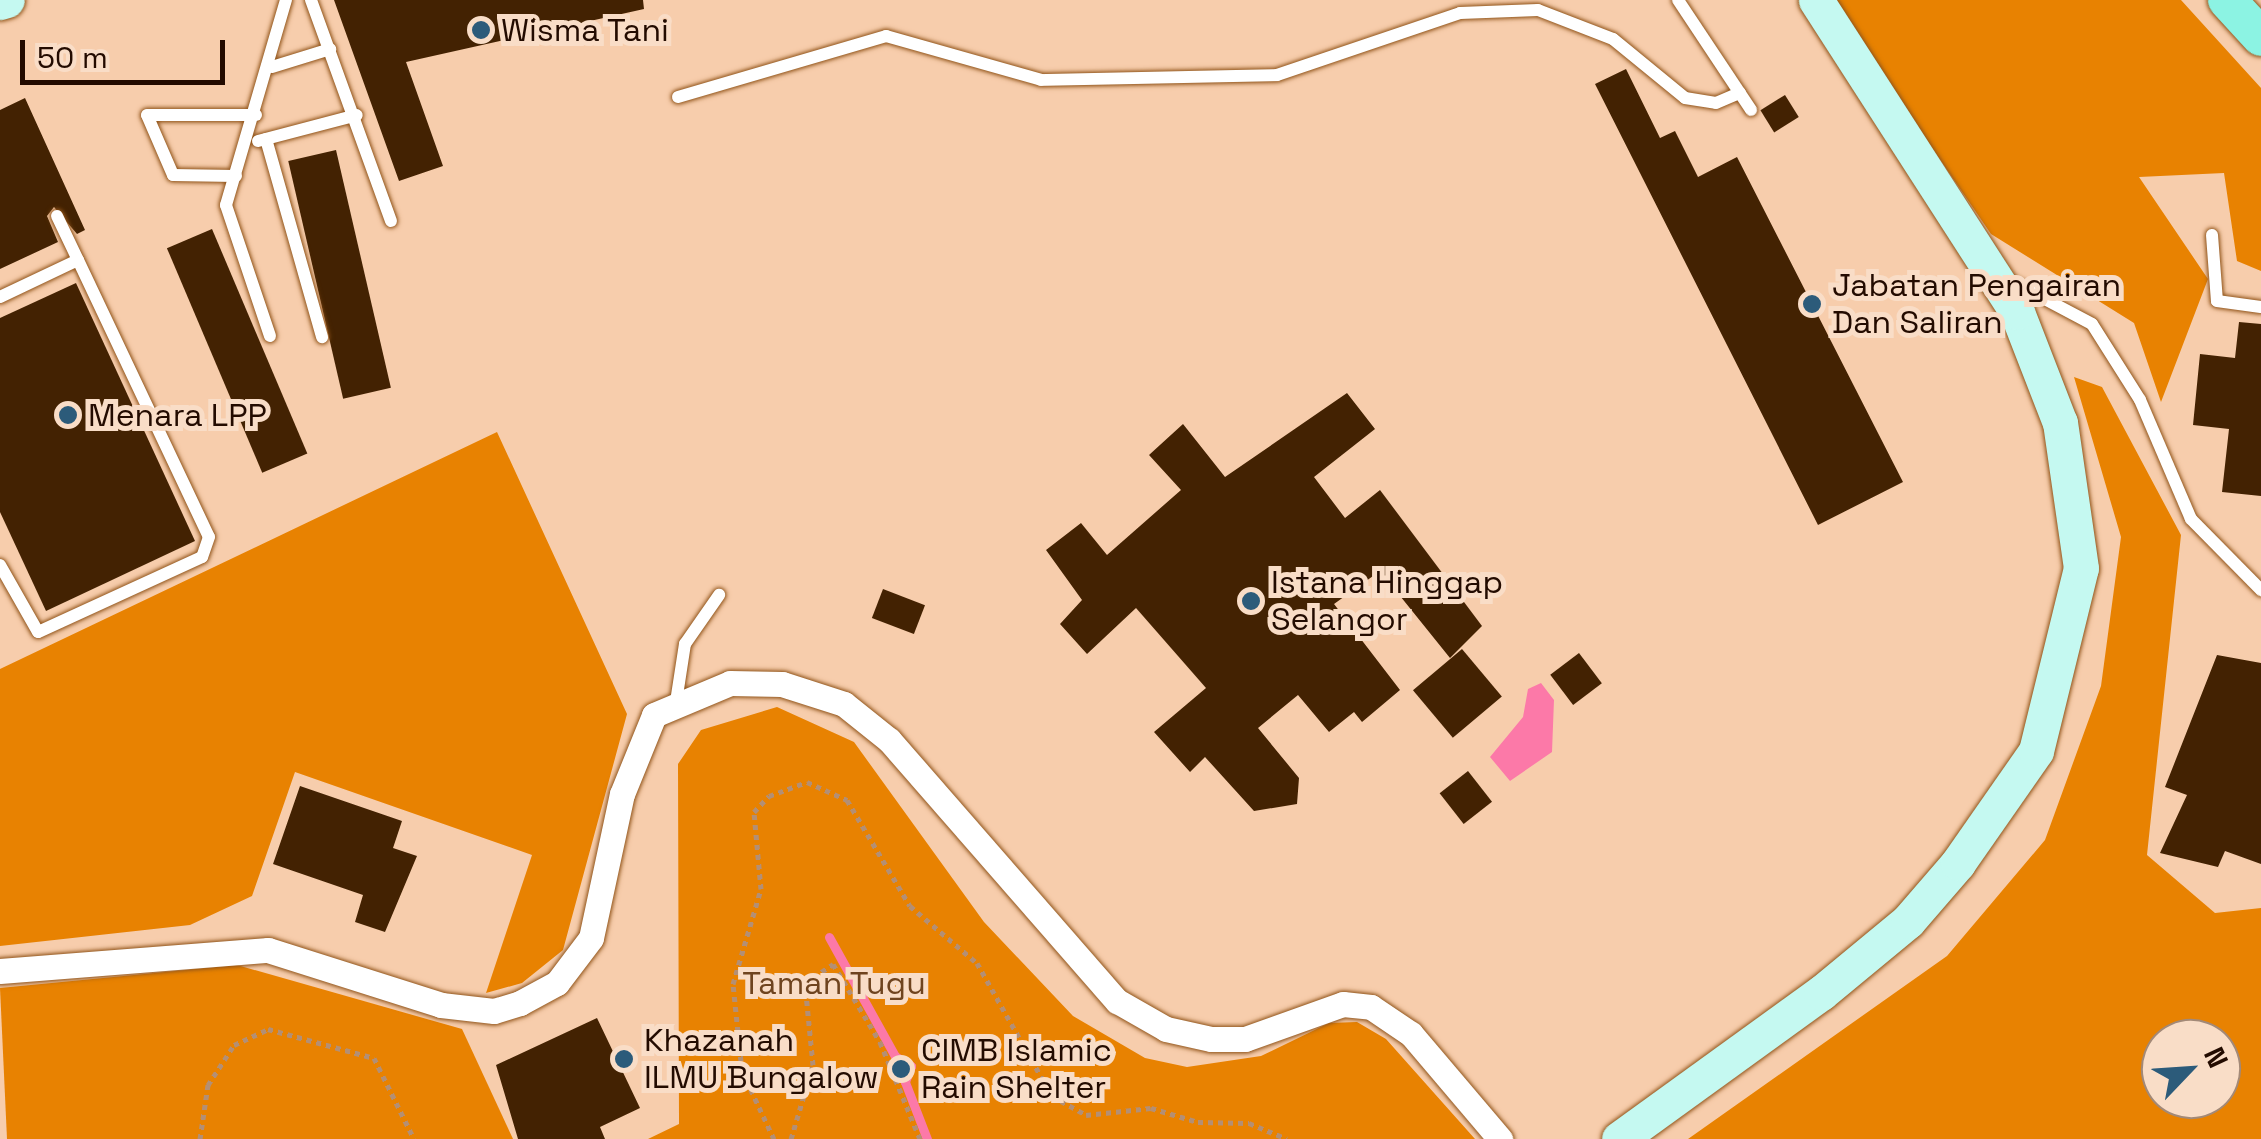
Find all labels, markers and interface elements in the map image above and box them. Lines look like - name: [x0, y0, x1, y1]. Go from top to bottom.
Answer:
- place label: Wisma Tani: [501, 11, 670, 49]
- marker: Wisma Tani: [470, 19, 492, 41]
- scale bar: [25, 20, 230, 82]
- text: 50 m: [37, 38, 108, 77]
- place label: Jabatan Pengairan Dan Saliran: [1832, 267, 2121, 342]
- marker: Jabatan Pengairan Dan Saliran: [1801, 293, 1823, 315]
- place label: Menara LPP: [88, 396, 267, 434]
- marker: Menara LPP: [57, 404, 79, 426]
- place label: Istana Hinggap Selangor: [1271, 564, 1503, 639]
- marker: Istana Hinggap Selangor: [1240, 590, 1262, 612]
- park label: Taman Tugu: [742, 964, 926, 1002]
- north arrow: [2141, 1019, 2241, 1119]
- place label: Khazanah ILMU Bungalow: [644, 1022, 879, 1097]
- place label: CIMB Islamic Rain Shelter: [921, 1032, 1112, 1107]
- text: N: [2196, 1041, 2237, 1073]
- marker: Khazanah ILMU Bungalow: [613, 1048, 635, 1070]
- marker: CIMB Islamic Rain Shelter: [890, 1058, 912, 1080]

